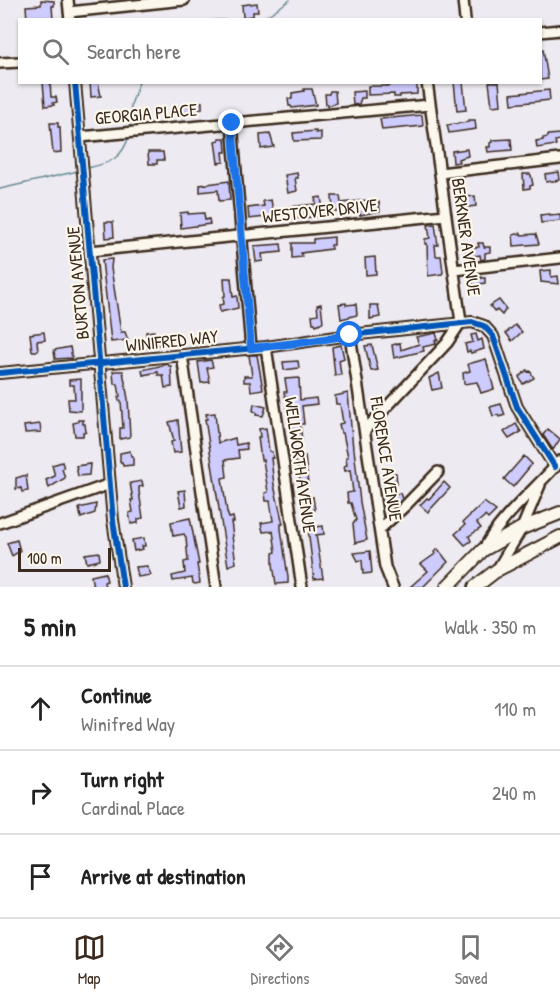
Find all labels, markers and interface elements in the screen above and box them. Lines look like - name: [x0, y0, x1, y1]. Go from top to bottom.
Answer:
- search box: [18, 18, 542, 84]
- icon: search: [39, 35, 72, 68]
- text: Search here: [87, 36, 181, 66]
- street label: GEORGIA PLACE: [94, 97, 198, 130]
- route end: [218, 109, 244, 135]
- street label: BERKNER AVENUE: [446, 176, 487, 298]
- street label: WESTOVER DRIVE: [261, 192, 379, 229]
- street label: BURTON AVENUE: [60, 225, 95, 341]
- route start: [336, 321, 362, 347]
- street label: WINIFRED WAY: [125, 323, 219, 358]
- street label: FLORENCE AVENUE: [364, 394, 409, 523]
- street label: WELLWORTH AVENUE: [279, 395, 322, 535]
- scale bar: [18, 545, 111, 572]
- text: 100 m: [27, 547, 62, 569]
- text: 5 min: [24, 609, 76, 644]
- text: Walk · 350 m: [444, 613, 536, 640]
- text: Continue: [81, 680, 152, 710]
- icon: ahead: [24, 692, 57, 725]
- text: 110 m: [494, 695, 536, 722]
- text: Winifred Way: [81, 710, 175, 737]
- text: Turn right: [81, 764, 164, 794]
- icon: right: [24, 776, 57, 809]
- text: 240 m: [492, 779, 536, 806]
- text: Cardinal Place: [81, 794, 185, 821]
- icon: arrive: [24, 860, 57, 893]
- text: Arrive at destination: [81, 861, 246, 891]
- tab: Map: [73, 931, 106, 989]
- tab: Directions: [251, 931, 309, 989]
- tab: Saved: [454, 931, 487, 989]

